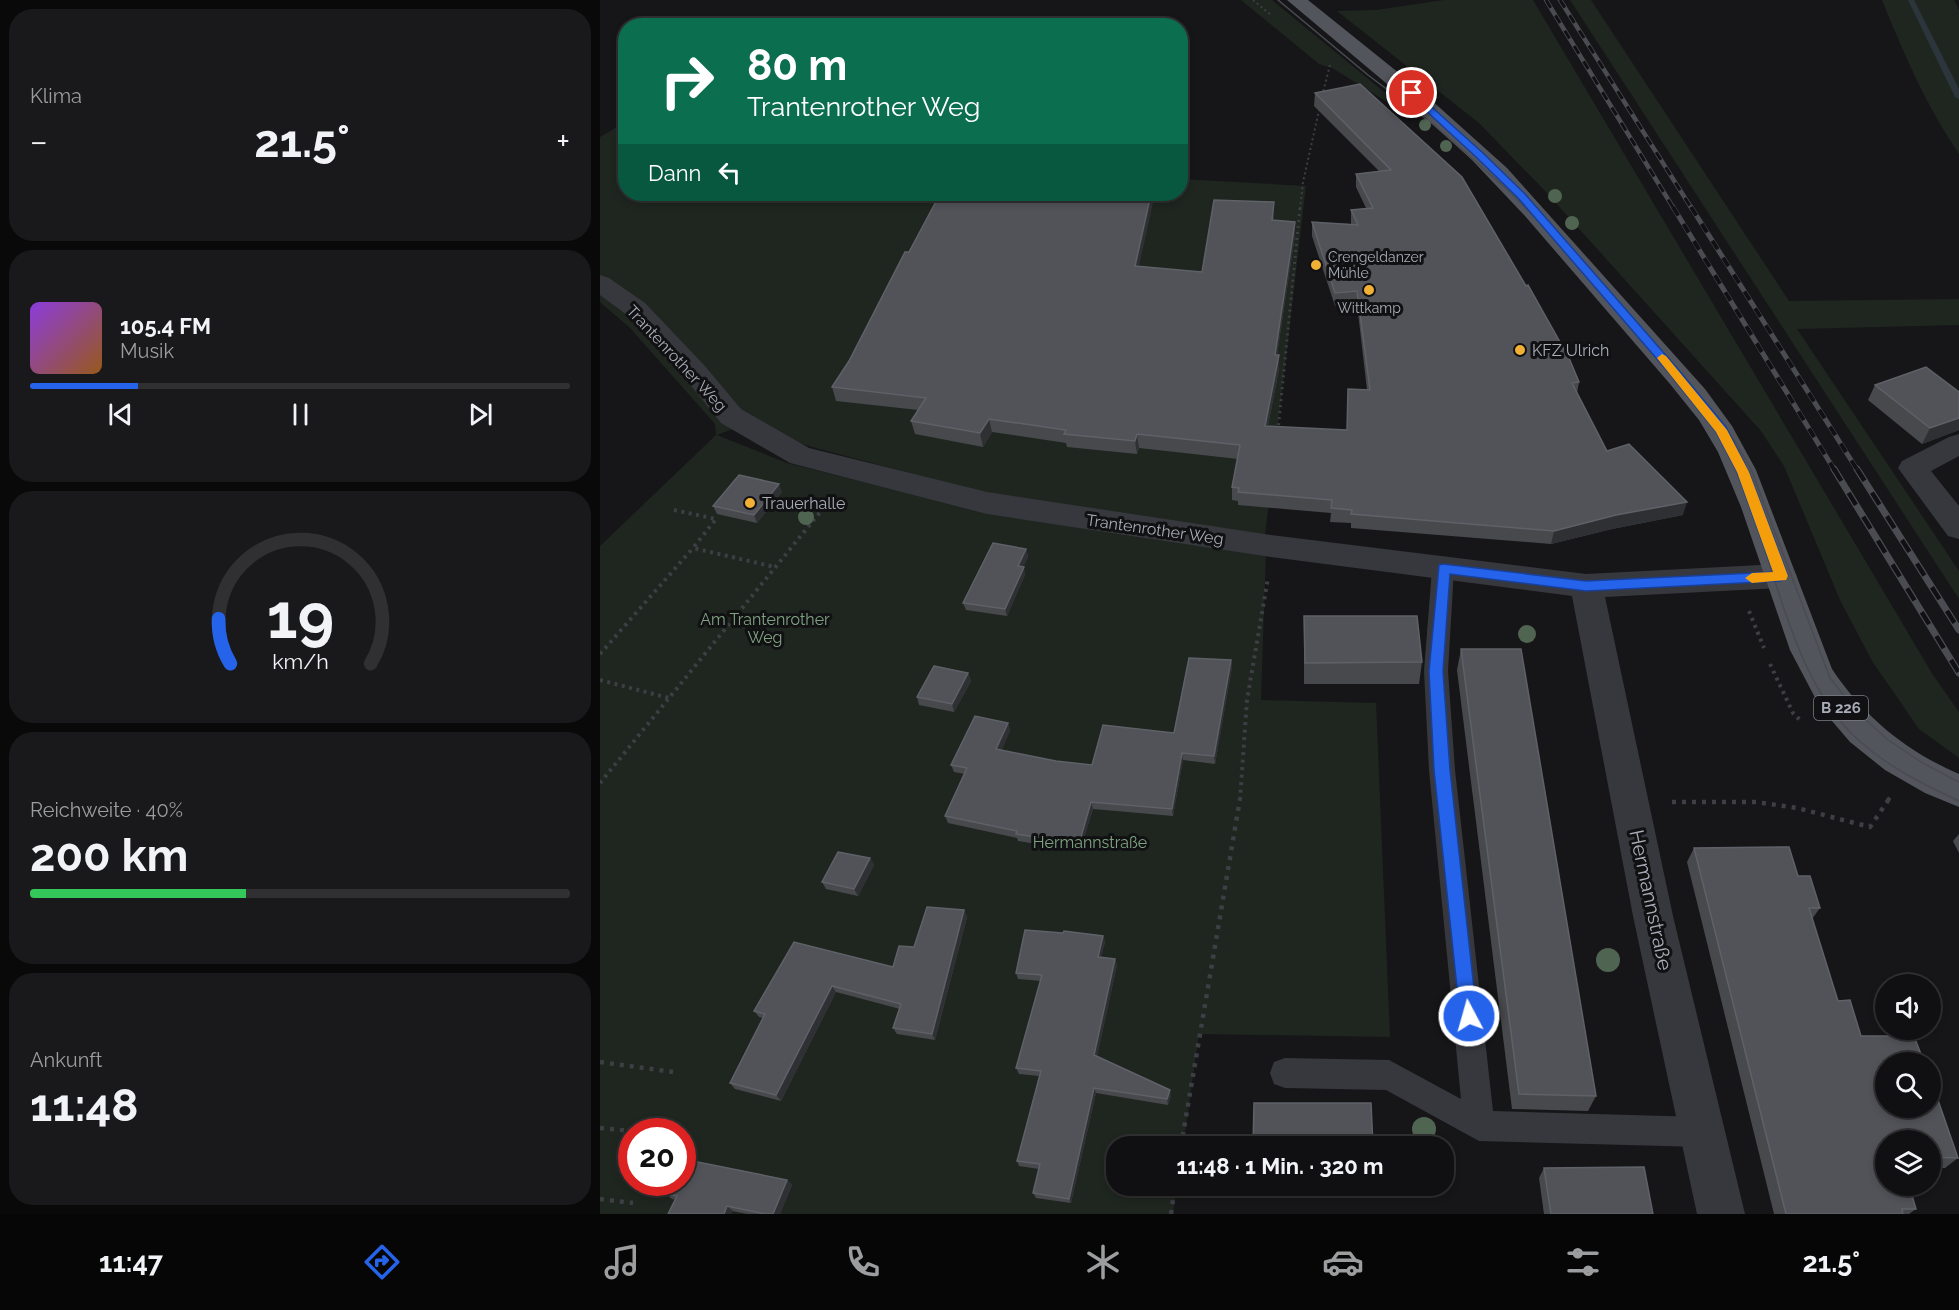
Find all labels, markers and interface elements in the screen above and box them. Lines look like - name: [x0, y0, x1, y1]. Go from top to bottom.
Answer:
- text: 80 m: [747, 41, 847, 90]
- icon: right: [648, 42, 726, 120]
- pin: [1386, 67, 1437, 118]
- icon: arrive: [1395, 76, 1428, 109]
- text: Klima: [30, 84, 82, 108]
- text: Trantenrother Weg: [747, 91, 981, 122]
- text: 21.5°: [254, 115, 350, 168]
- text: −: [30, 122, 48, 161]
- text: +: [556, 122, 570, 161]
- icon: left: [713, 156, 746, 189]
- text: Dann: [648, 160, 701, 186]
- place label: Crengeldanzer Mühle: [1328, 249, 1424, 281]
- marker: Crengeldanzer Mühle: [1309, 258, 1323, 272]
- marker: Wittkamp: [1362, 283, 1376, 297]
- place label: Wittkamp: [1337, 300, 1401, 316]
- street label: Trantenrother Weg: [623, 301, 731, 415]
- text: 105.4 FM: [120, 313, 211, 339]
- text: Musik: [120, 339, 174, 363]
- place label: KFZ Ulrich: [1532, 341, 1609, 360]
- marker: KFZ Ulrich: [1513, 343, 1527, 357]
- icon: previous: [104, 398, 137, 431]
- icon: pause: [284, 398, 317, 431]
- icon: next: [464, 398, 497, 431]
- place label: Trauerhalle: [762, 494, 845, 513]
- marker: Trauerhalle: [743, 496, 757, 510]
- street label: Trantenrother Weg: [1085, 510, 1225, 549]
- text: 19: [266, 579, 334, 653]
- park label: Am Trantenrother Weg: [700, 610, 830, 647]
- text: km/h: [272, 649, 328, 674]
- road number: B 226: [1814, 696, 1868, 720]
- text: Reichweite · 40%: [30, 798, 183, 822]
- street label: Hermannstraße: [1624, 828, 1678, 973]
- text: 200 km: [30, 829, 188, 882]
- park label: Hermannstraße: [1033, 833, 1147, 852]
- map controls: [1875, 974, 1941, 1196]
- button: sound: [1875, 974, 1941, 1040]
- position arrow: [1437, 984, 1501, 1048]
- text: Ankunft: [30, 1048, 103, 1072]
- button: search: [1875, 1052, 1941, 1118]
- text: 11:48: [30, 1079, 138, 1132]
- speed limit sign: 20: [618, 1118, 696, 1196]
- button: layers: [1875, 1130, 1941, 1196]
- text: 11:48 · 1 Min. · 320 m: [1176, 1153, 1384, 1179]
- icon: directions: [361, 1241, 403, 1283]
- icon: music: [601, 1241, 643, 1283]
- icon: phone: [842, 1241, 884, 1283]
- icon: climate: [1082, 1241, 1124, 1283]
- icon: car: [1322, 1241, 1364, 1283]
- icon: filters: [1562, 1241, 1604, 1283]
- text: 11:47: [99, 1247, 163, 1278]
- text: 21.5°: [1803, 1247, 1860, 1278]

